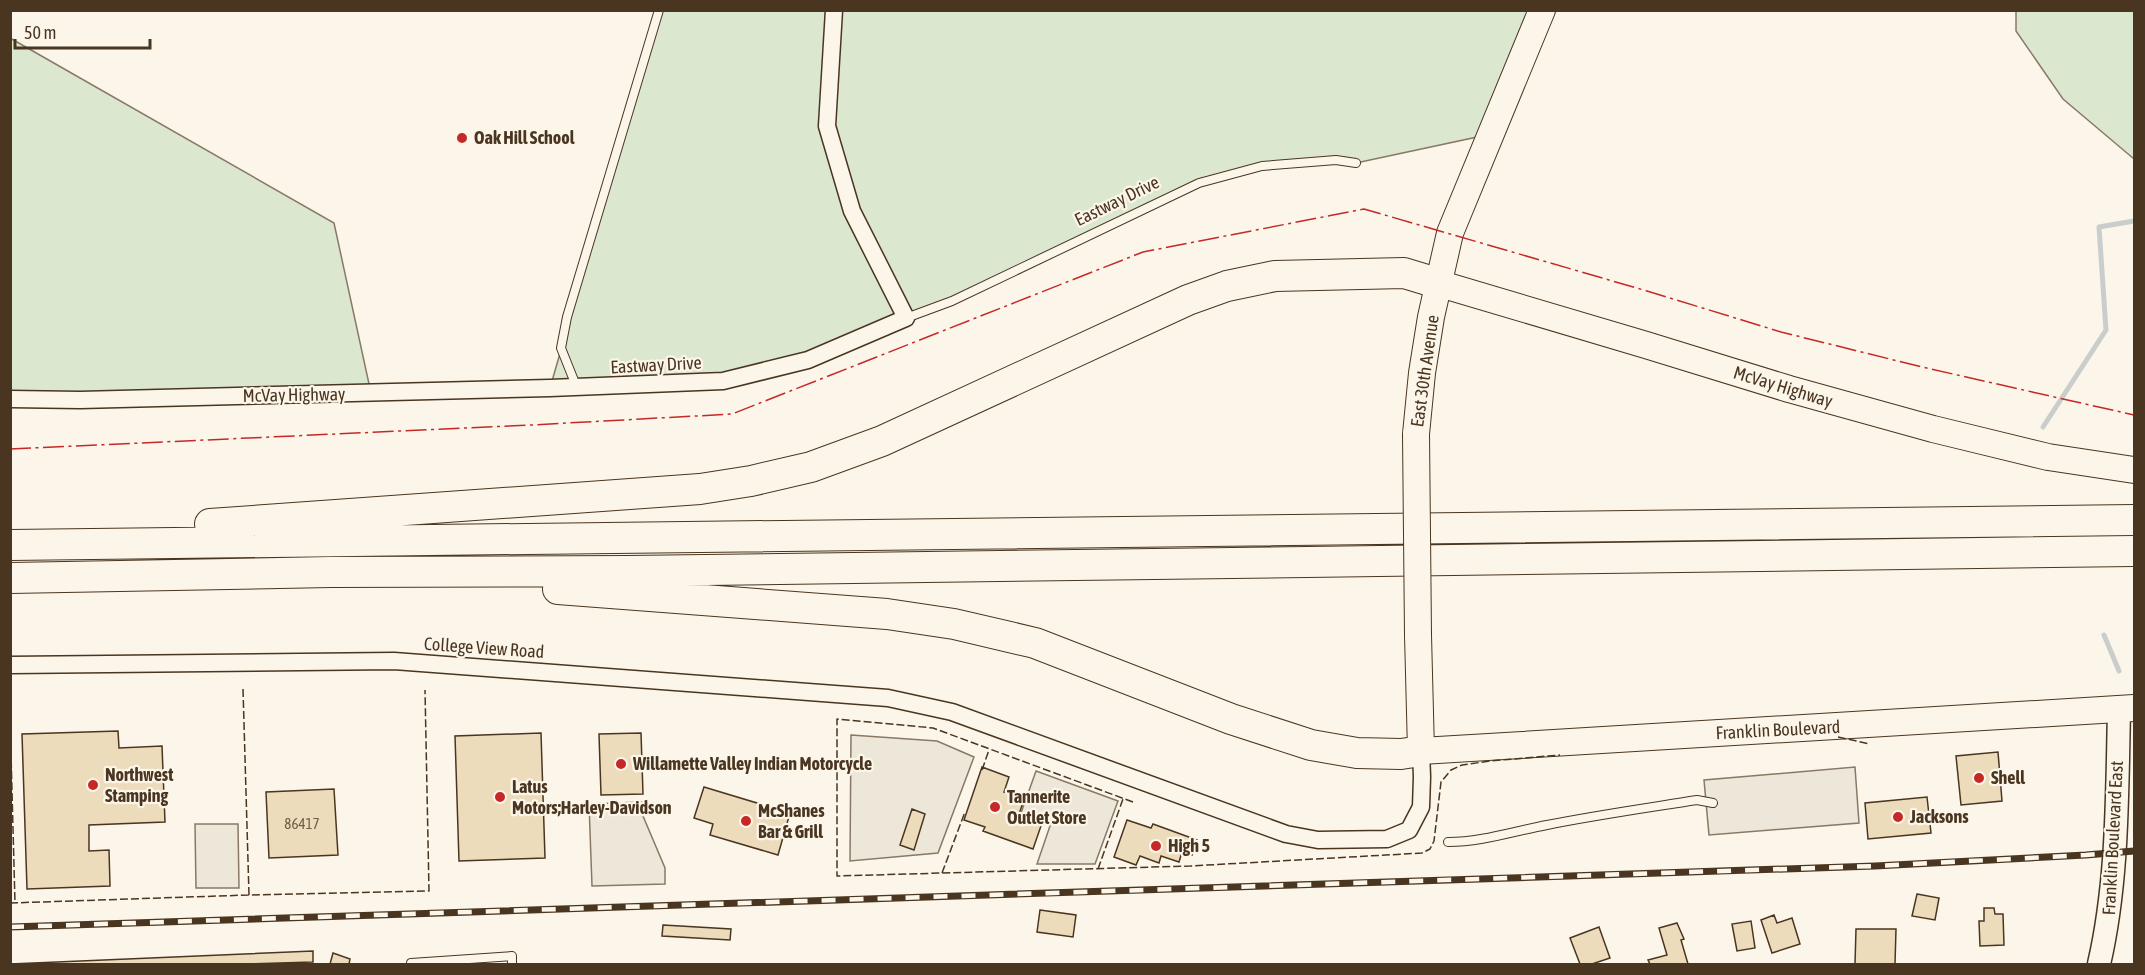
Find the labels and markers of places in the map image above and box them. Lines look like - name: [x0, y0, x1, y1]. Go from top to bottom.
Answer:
- place label: Oak Hill School: [474, 127, 575, 148]
- marker: Oak Hill School: [455, 131, 469, 145]
- place label: Willamette Valley Indian Motorcycle: [632, 753, 872, 774]
- marker: Willamette Valley Indian Motorcycle: [614, 757, 628, 771]
- place label: Northwest Stamping: [105, 764, 174, 806]
- place label: Shell: [1991, 767, 2025, 788]
- marker: Shell: [1972, 771, 1986, 785]
- place label: Latus Motors;Harley-Davidson: [512, 776, 672, 818]
- marker: Northwest Stamping: [86, 778, 100, 792]
- place label: Tannerite Outlet Store: [1007, 786, 1086, 828]
- marker: Latus Motors;Harley-Davidson: [493, 790, 507, 804]
- place label: McShanes Bar & Grill: [758, 800, 825, 842]
- marker: Tannerite Outlet Store: [988, 800, 1002, 814]
- place label: Jacksons: [1909, 806, 1969, 827]
- marker: Jacksons: [1891, 810, 1905, 824]
- marker: McShanes Bar & Grill: [739, 814, 753, 828]
- place label: High 5: [1168, 835, 1210, 856]
- marker: High 5: [1149, 839, 1163, 853]

